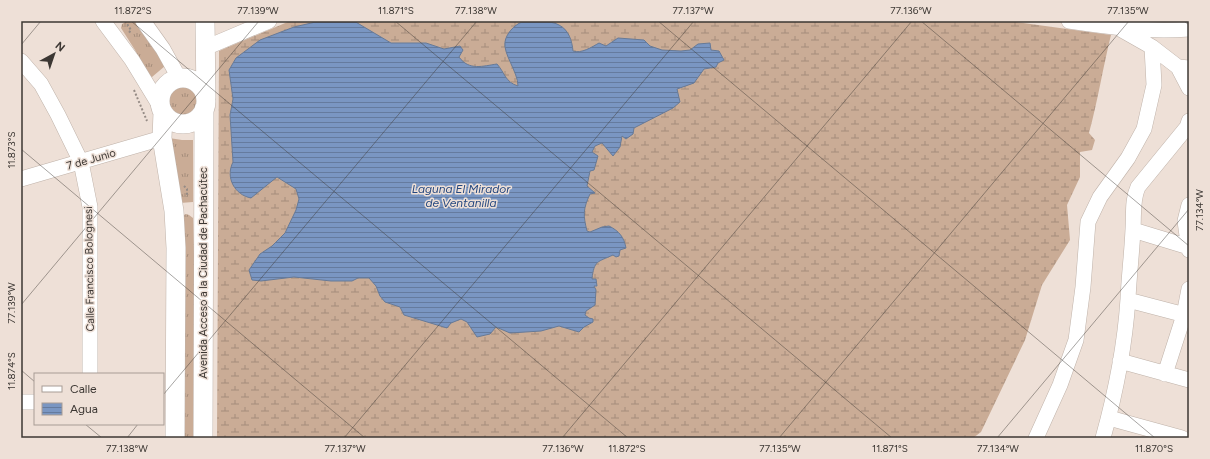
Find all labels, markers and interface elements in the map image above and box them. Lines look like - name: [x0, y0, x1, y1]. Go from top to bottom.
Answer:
- text: 11.872°S: [114, 4, 152, 17]
- text: 77.139°W: [237, 4, 279, 17]
- text: 11.871°S: [378, 4, 414, 17]
- text: 77.138°W: [455, 4, 497, 17]
- text: 77.137°W: [672, 4, 714, 17]
- text: 77.136°W: [890, 4, 932, 17]
- text: 77.135°W: [1107, 4, 1149, 17]
- north arrow: [34, 34, 74, 74]
- text: N: [53, 39, 68, 54]
- text: 11.873°S: [5, 131, 18, 169]
- street label: 7 de Junio: [65, 146, 117, 173]
- street label: Avenida Acceso a la Ciudad de Pachacútec: [197, 167, 210, 379]
- water label: Laguna El Mirador de Ventanilla: [412, 182, 511, 210]
- text: 77.134°W: [1193, 189, 1206, 231]
- street label: Calle Francisco Bolognesi: [82, 206, 97, 332]
- text: 77.139°W: [5, 282, 18, 324]
- text: 11.874°S: [5, 352, 18, 390]
- legend: [34, 373, 164, 425]
- text: Calle: [70, 382, 97, 396]
- text: Agua: [70, 402, 98, 416]
- text: 77.138°W: [106, 442, 148, 455]
- text: 77.137°W: [324, 442, 366, 455]
- text: 77.136°W: [542, 442, 584, 455]
- text: 11.872°S: [608, 442, 646, 455]
- text: 77.135°W: [759, 442, 801, 455]
- text: 11.871°S: [872, 442, 908, 455]
- text: 77.134°W: [977, 442, 1019, 455]
- text: 11.870°S: [1135, 442, 1173, 455]

